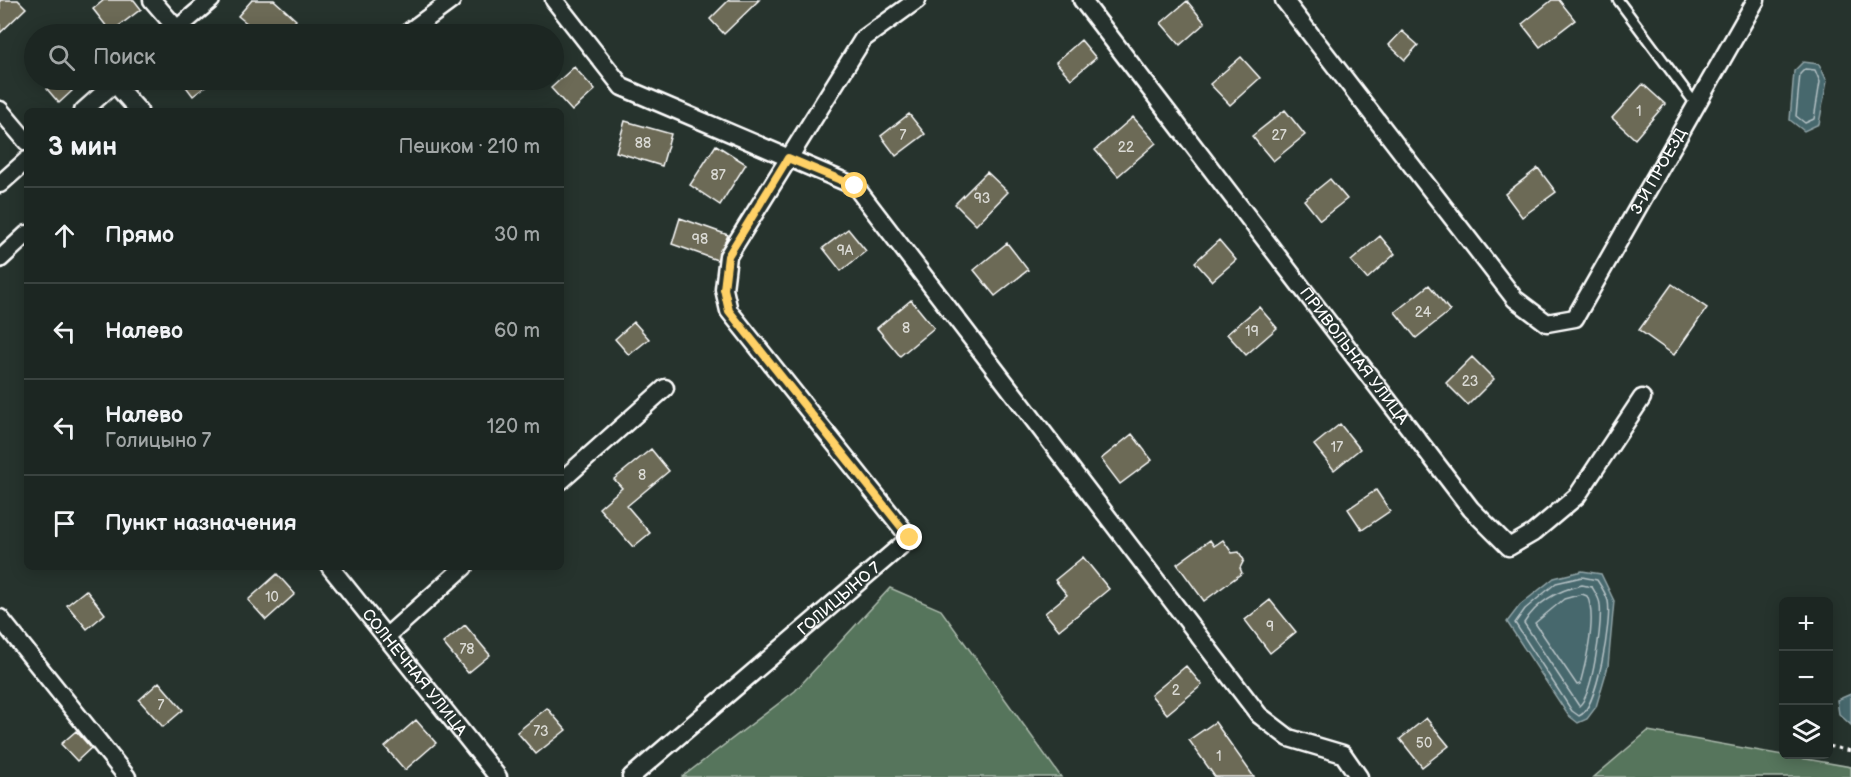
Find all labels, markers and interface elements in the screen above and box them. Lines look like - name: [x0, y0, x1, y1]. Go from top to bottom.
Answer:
- search box: [24, 24, 564, 90]
- icon: search: [45, 41, 78, 74]
- text: Поиск: [93, 44, 156, 71]
- house number: 1: [1636, 103, 1642, 120]
- street label: 3-Й ПРОЕЗД: [1626, 125, 1691, 218]
- house number: 7: [900, 127, 907, 144]
- house number: 27: [1271, 127, 1287, 144]
- text: 3 мин: [48, 132, 117, 163]
- text: Пешком · 210 m: [399, 135, 540, 159]
- house number: 88: [635, 135, 651, 152]
- house number: 22: [1118, 139, 1135, 156]
- house number: 87: [710, 167, 726, 184]
- route start: [841, 172, 867, 198]
- house number: 93: [974, 190, 990, 207]
- icon: ahead: [48, 219, 81, 252]
- text: Прямо: [105, 222, 174, 249]
- text: 30 m: [494, 223, 540, 247]
- house number: 98: [692, 231, 708, 248]
- house number: 9А: [837, 242, 854, 259]
- street label: ПРИВОЛЬНАЯ УЛИЦА: [1296, 284, 1413, 429]
- house number: 24: [1415, 304, 1432, 321]
- icon: left: [48, 315, 81, 348]
- text: Налево: [105, 318, 183, 345]
- text: 60 m: [494, 319, 540, 343]
- house number: 8: [902, 320, 910, 337]
- house number: 19: [1245, 323, 1259, 340]
- house number: 23: [1462, 373, 1478, 390]
- text: Налево: [105, 402, 183, 429]
- icon: left: [48, 411, 81, 444]
- text: 120 m: [487, 415, 540, 439]
- text: Голицыно 7: [105, 429, 211, 453]
- house number: 17: [1331, 439, 1343, 456]
- house number: 8: [638, 467, 646, 484]
- icon: arrive: [48, 507, 81, 540]
- text: Пункт назначения: [105, 510, 297, 537]
- route end: [896, 524, 922, 550]
- street label: ГОЛИЦЫНО 7: [794, 558, 884, 639]
- house number: 10: [265, 589, 279, 606]
- map controls: [1779, 597, 1833, 759]
- button: +: [1779, 597, 1833, 651]
- street label: СОЛНЕЧНАЯ УЛИЦА: [358, 605, 471, 740]
- house number: 9: [1266, 618, 1274, 635]
- house number: 78: [459, 641, 475, 658]
- button: −: [1779, 651, 1833, 705]
- house number: 2: [1172, 682, 1181, 699]
- house number: 7: [158, 697, 165, 714]
- button: layers: [1779, 705, 1833, 759]
- house number: 73: [533, 723, 549, 740]
- house number: 50: [1416, 735, 1432, 752]
- house number: 1: [1216, 748, 1222, 765]

